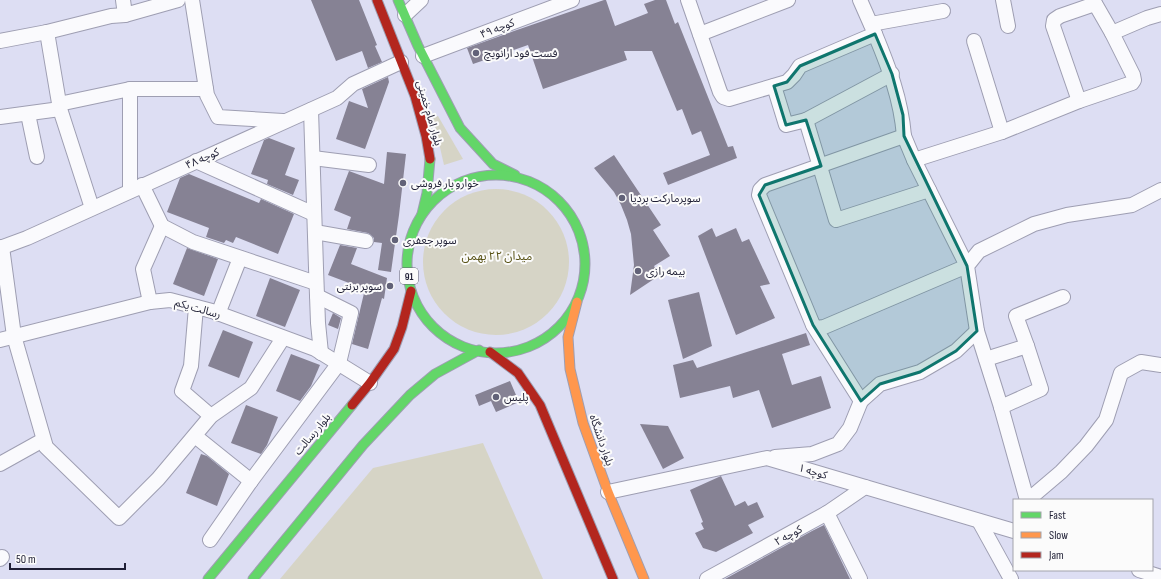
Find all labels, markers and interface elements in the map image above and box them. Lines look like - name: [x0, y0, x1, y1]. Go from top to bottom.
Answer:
- street label: کوچه ۴۹: [478, 16, 517, 42]
- place label: فست فود ارانویچ: [484, 47, 558, 61]
- marker: فست فود ارانویچ: [471, 48, 481, 58]
- street label: بلوار امام خمینی: [413, 79, 445, 148]
- street label: کوچه ۴۸: [183, 145, 222, 173]
- place label: خوارو بار فروشی: [411, 177, 479, 190]
- marker: خوارو بار فروشی: [398, 178, 408, 188]
- place label: سوپرمارکت بردیا: [630, 192, 701, 206]
- marker: سوپرمارکت بردیا: [617, 193, 627, 203]
- place label: سوپر جعفری: [403, 234, 457, 248]
- marker: سوپر جعفری: [390, 235, 400, 245]
- district label: میدان ۲۲ بهمن: [462, 249, 532, 264]
- place label: بیمه رازی: [646, 265, 685, 278]
- marker: بیمه رازی: [633, 266, 643, 276]
- road number: 91: [400, 268, 418, 284]
- place label: سوپر برنتی: [337, 280, 382, 294]
- marker: سوپر برنتی: [385, 281, 395, 291]
- street label: رسالت یکم: [173, 296, 222, 323]
- place label: پلیس: [504, 391, 529, 405]
- marker: پلیس: [491, 392, 501, 402]
- street label: بلوار رسالت: [291, 411, 334, 458]
- street label: بلوار دانشگاه: [587, 413, 616, 468]
- street label: کوچه ۱: [797, 461, 829, 483]
- legend: [1013, 499, 1153, 571]
- text: Fast: [1049, 508, 1066, 523]
- street label: کوچه ۲: [772, 522, 805, 549]
- text: Slow: [1049, 528, 1068, 543]
- scale bar: [10, 545, 125, 571]
- text: Jam: [1048, 548, 1064, 563]
- text: 50 m: [16, 552, 36, 567]

